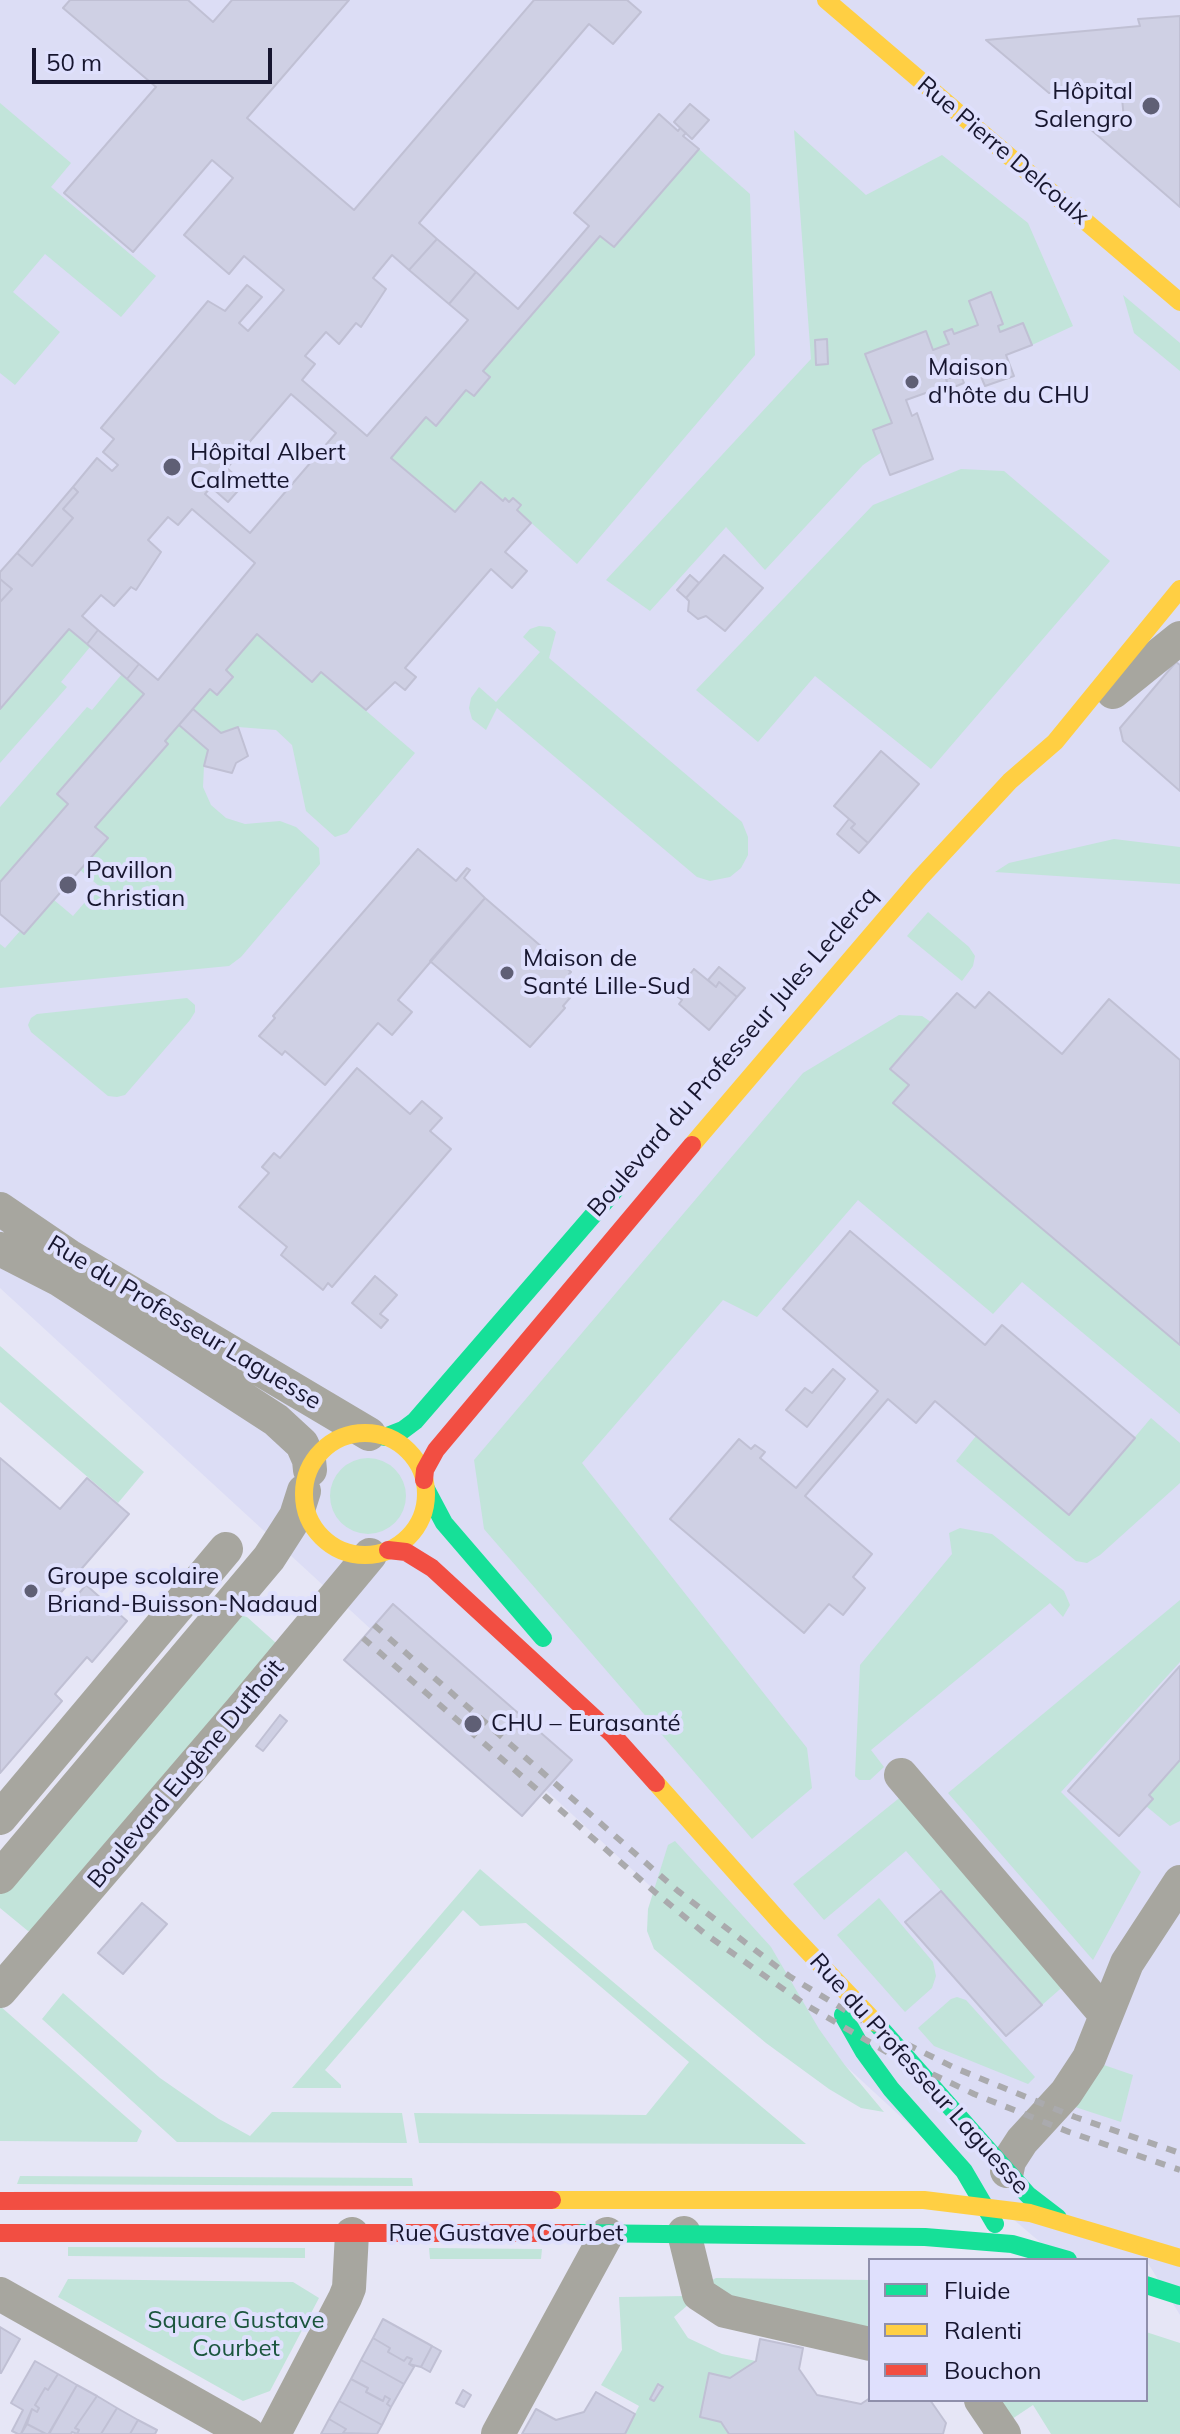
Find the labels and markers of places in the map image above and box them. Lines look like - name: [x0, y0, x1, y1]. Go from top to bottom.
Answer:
- place label: Hôpital Salengro: [1034, 78, 1133, 134]
- marker: Hôpital Salengro: [1140, 95, 1162, 117]
- place label: Maison d'hôte du CHU: [928, 354, 1090, 410]
- marker: Maison d'hôte du CHU: [903, 373, 921, 391]
- place label: Hôpital Albert Calmette: [190, 439, 346, 495]
- marker: Hôpital Albert Calmette: [161, 456, 183, 478]
- place label: Pavillon Christian: [86, 857, 185, 913]
- marker: Pavillon Christian: [57, 874, 79, 896]
- place label: Maison de Santé Lille-Sud: [523, 945, 691, 1001]
- marker: Maison de Santé Lille-Sud: [498, 964, 516, 982]
- place label: Groupe scolaire Briand-Buisson-Nadaud: [47, 1563, 318, 1619]
- marker: Groupe scolaire Briand-Buisson-Nadaud: [22, 1582, 40, 1600]
- place label: CHU – Eurasanté: [491, 1710, 681, 1738]
- marker: CHU – Eurasanté: [462, 1713, 484, 1735]

